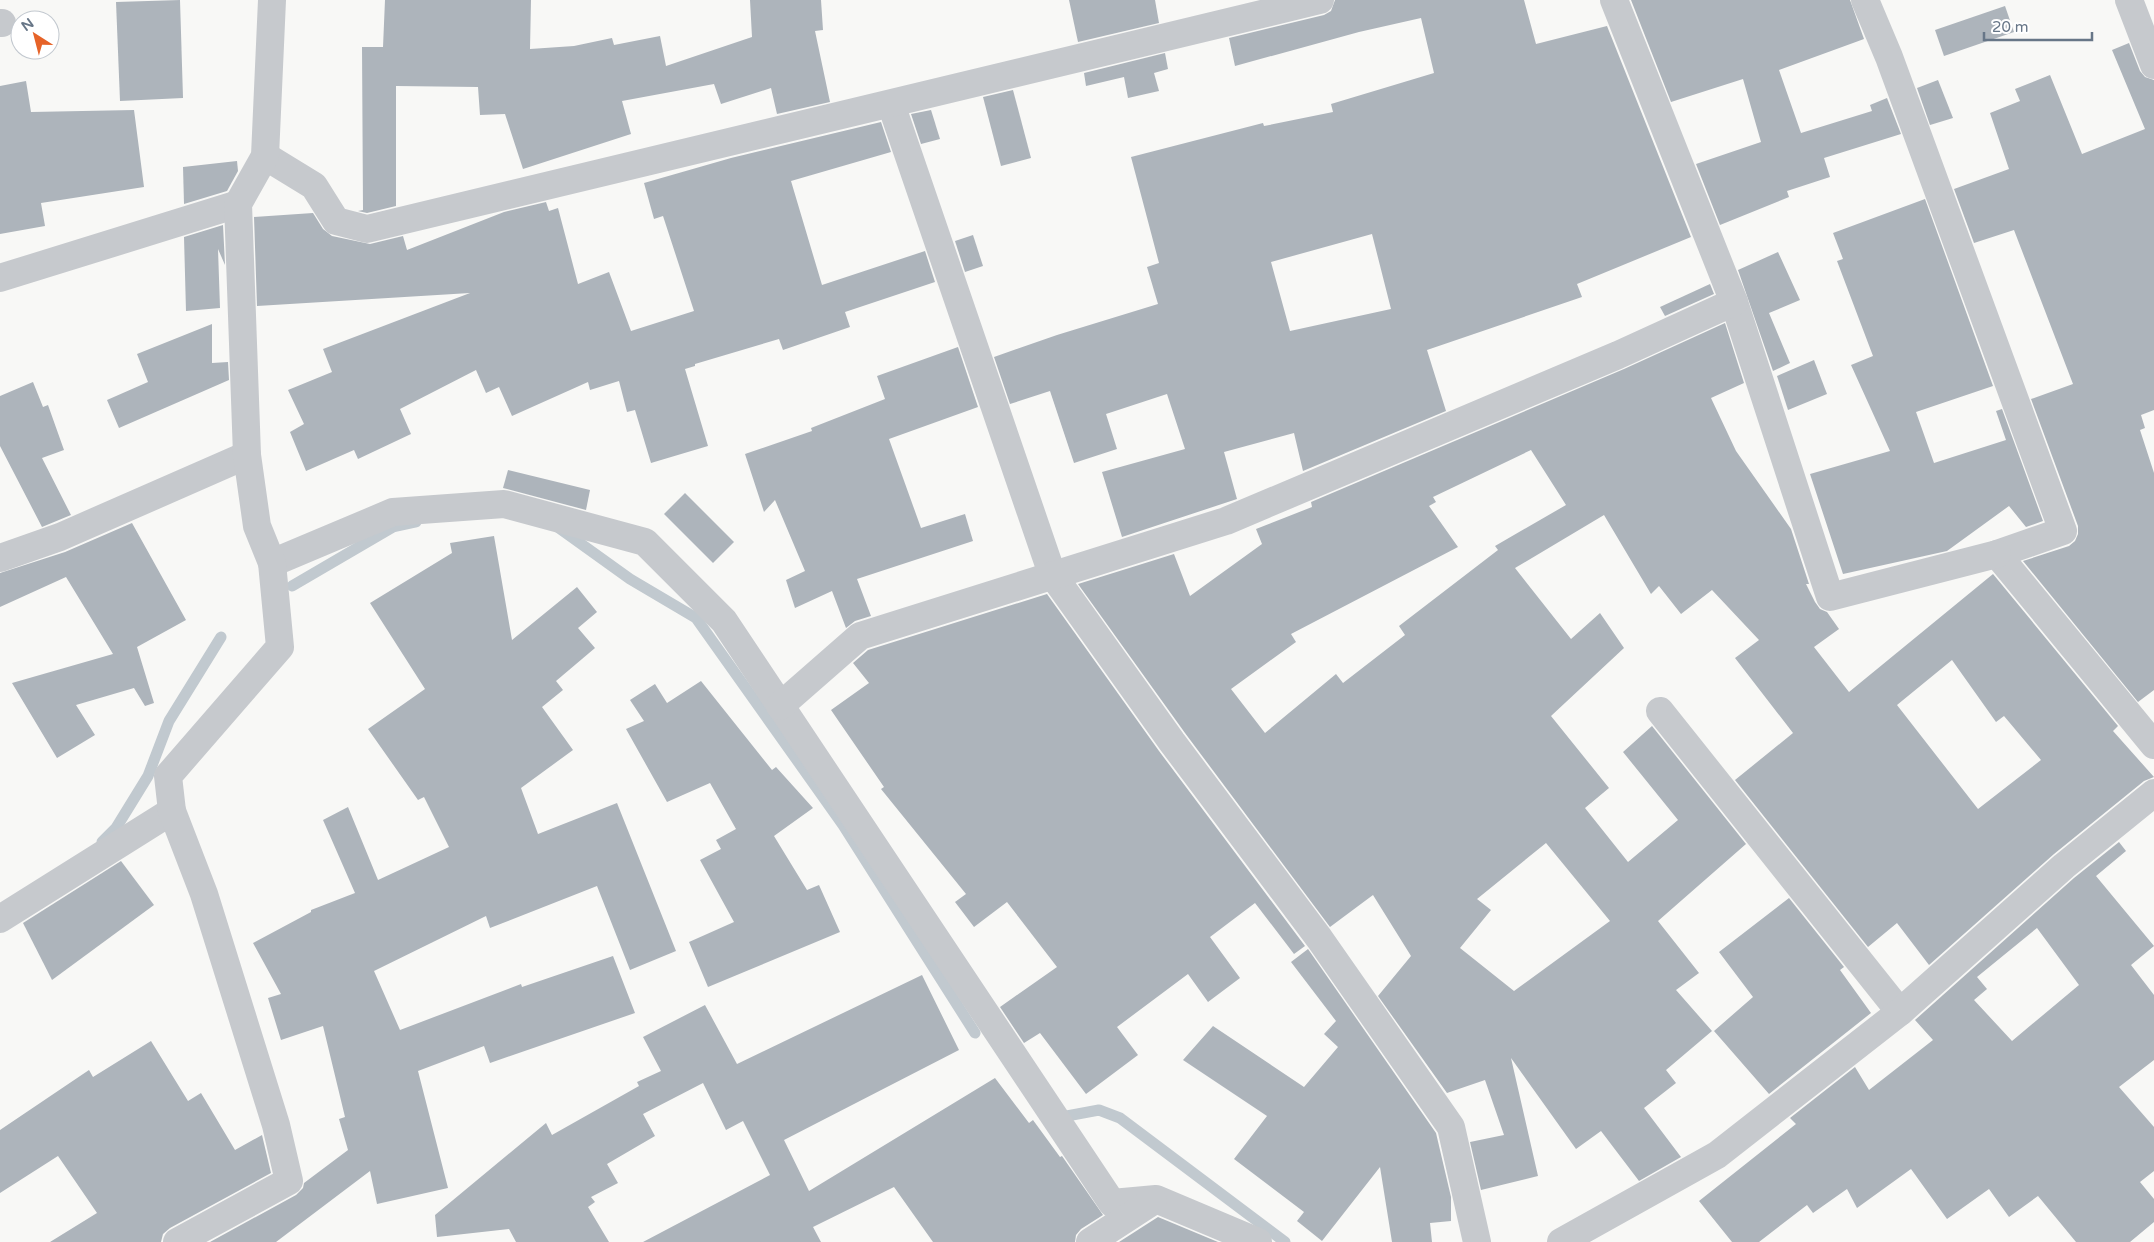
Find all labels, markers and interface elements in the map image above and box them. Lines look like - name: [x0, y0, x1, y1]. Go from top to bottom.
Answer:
- north arrow: [10, 10, 60, 60]
- scale bar: [1984, 10, 2092, 42]
- text: N: [18, 15, 37, 35]
- text: 20 m: [1992, 18, 2029, 36]

